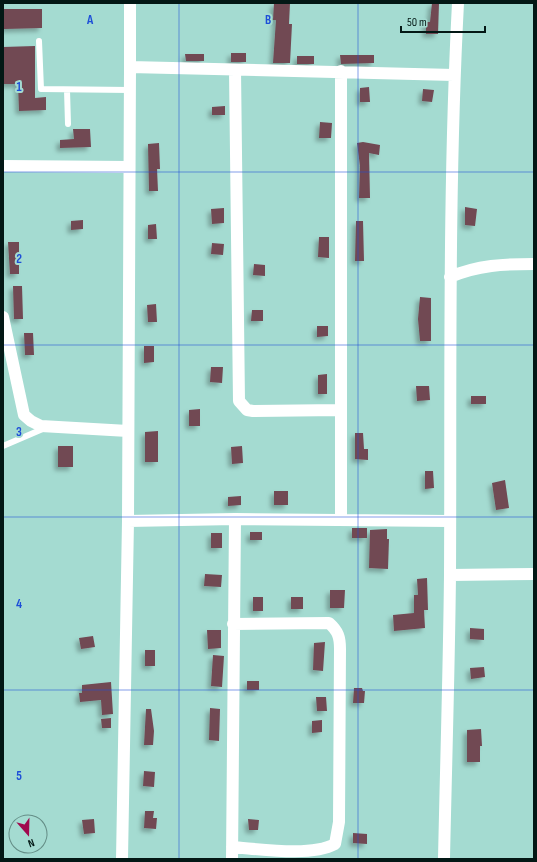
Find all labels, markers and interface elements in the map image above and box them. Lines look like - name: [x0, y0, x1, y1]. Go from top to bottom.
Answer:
- scale bar: [401, 8, 485, 34]
- text: A: [86, 12, 94, 28]
- text: B: [265, 12, 271, 28]
- text: 50 m: [407, 15, 427, 30]
- text: 1: [16, 79, 22, 95]
- text: 2: [16, 251, 22, 267]
- text: 3: [16, 424, 22, 440]
- text: 4: [16, 596, 22, 612]
- text: 5: [16, 768, 22, 784]
- north arrow: [8, 814, 48, 854]
- text: N: [26, 836, 36, 850]

